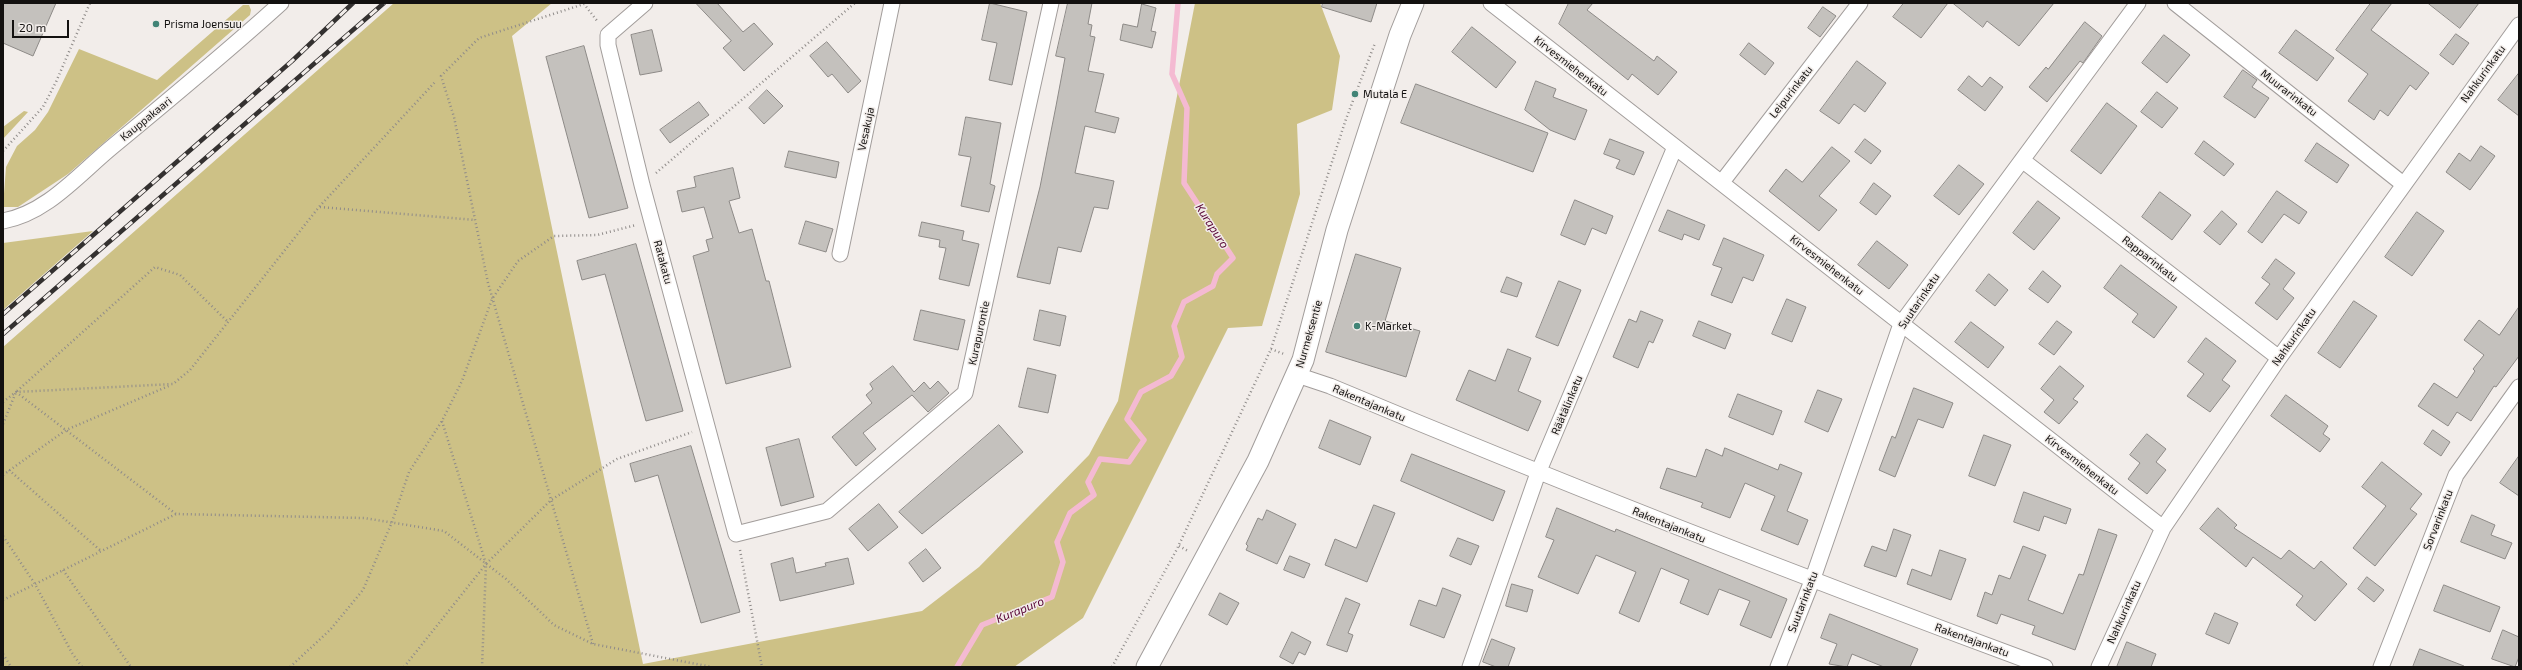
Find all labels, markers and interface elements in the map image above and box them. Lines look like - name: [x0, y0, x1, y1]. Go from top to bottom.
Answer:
- scale bar: [14, 12, 71, 38]
- place label: Prisma Joensuu: [164, 17, 242, 31]
- marker: Prisma Joensuu: [151, 19, 161, 29]
- text: 20 m: [19, 20, 46, 34]
- street label: Kirvesmiehenkatu: [1531, 33, 1611, 99]
- street label: Nahkurinkatu: [2458, 43, 2508, 105]
- street label: Leipurinkatu: [1767, 63, 1815, 121]
- street label: Muurarinkatu: [2258, 67, 2320, 119]
- place label: Mutala E: [1363, 87, 1407, 101]
- marker: Mutala E: [1350, 89, 1360, 99]
- street label: Kauppakaari: [118, 94, 174, 144]
- street label: Vesakuja: [855, 106, 877, 152]
- water label: Kurapuro: [1192, 201, 1232, 251]
- street label: Kirvesmiehenkatu: [1787, 232, 1867, 298]
- street label: Rapparinkatu: [2119, 233, 2181, 285]
- street label: Ratakatu: [651, 238, 675, 286]
- street label: Suutarinkatu: [1895, 271, 1943, 331]
- street label: Nurmeksentie: [1293, 298, 1325, 370]
- street label: Kurapurontie: [966, 300, 992, 366]
- street label: Nahkurinkatu: [2269, 305, 2319, 369]
- place label: K-Market: [1365, 319, 1412, 333]
- marker: K-Market: [1352, 321, 1362, 331]
- street label: Räätälinkatu: [1549, 373, 1585, 437]
- street label: Rakentajankatu: [1330, 382, 1408, 424]
- street label: Kirvesmiehenkatu: [2042, 432, 2122, 498]
- street label: Sorvarinkatu: [2420, 488, 2456, 552]
- street label: Rakentajankatu: [1630, 504, 1708, 546]
- street label: Suutarinkatu: [1785, 569, 1821, 635]
- street label: Nahkurinkatu: [2104, 578, 2144, 646]
- water label: Kurapuro: [994, 594, 1046, 626]
- street label: Rakentajankatu: [1933, 620, 2011, 660]

